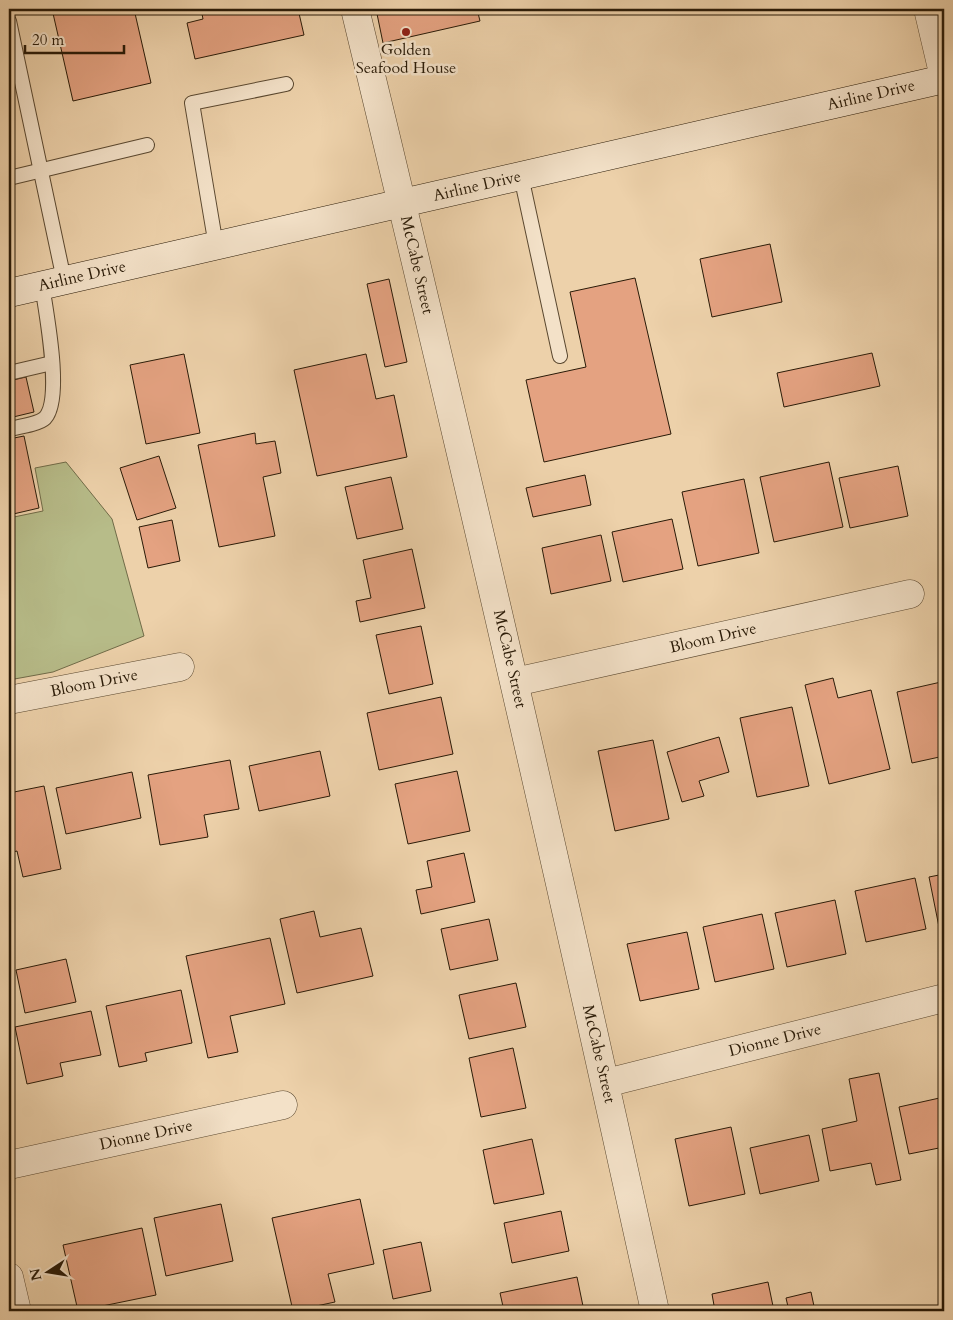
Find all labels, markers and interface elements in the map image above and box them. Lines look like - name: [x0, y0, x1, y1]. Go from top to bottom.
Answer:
- scale bar: [25, 22, 124, 54]
- marker: Golden Seafood House: [400, 26, 412, 38]
- text: 20 m: [32, 30, 64, 50]
- place label: Golden Seafood House: [356, 39, 456, 79]
- street label: Airline Drive: [825, 74, 917, 116]
- street label: Airline Drive: [431, 165, 523, 207]
- street label: McCabe Street: [395, 214, 439, 316]
- street label: Airline Drive: [36, 255, 128, 297]
- street label: McCabe Street: [488, 608, 532, 710]
- street label: Bloom Drive: [667, 617, 759, 659]
- street label: Bloom Drive: [48, 664, 140, 702]
- street label: McCabe Street: [577, 1003, 621, 1105]
- street label: Dionne Drive: [726, 1018, 824, 1062]
- street label: Dionne Drive: [97, 1114, 195, 1156]
- north arrow: [22, 1248, 72, 1298]
- text: N: [25, 1267, 46, 1283]

